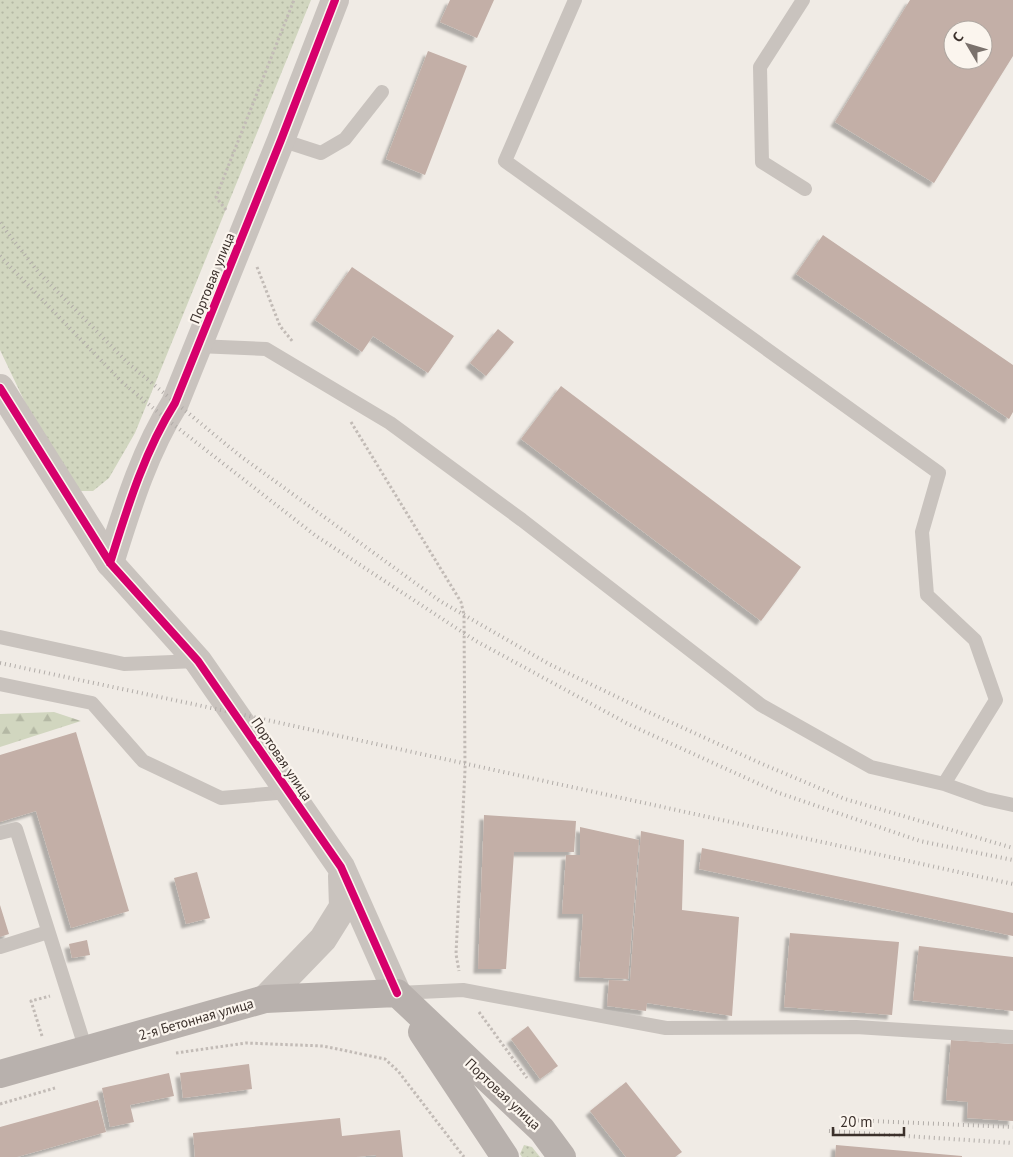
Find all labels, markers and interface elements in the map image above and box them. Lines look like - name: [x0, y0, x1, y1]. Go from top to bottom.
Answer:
- north arrow: [943, 20, 993, 70]
- text: С: [948, 28, 967, 46]
- street label: Портовая улица: [186, 230, 239, 326]
- street label: Портовая улица: [247, 714, 317, 804]
- street label: 2-я Бетонная улица: [136, 994, 256, 1044]
- street label: Портовая улица: [461, 1054, 545, 1134]
- scale bar: [833, 1104, 904, 1136]
- text: 20 m: [840, 1112, 873, 1131]

